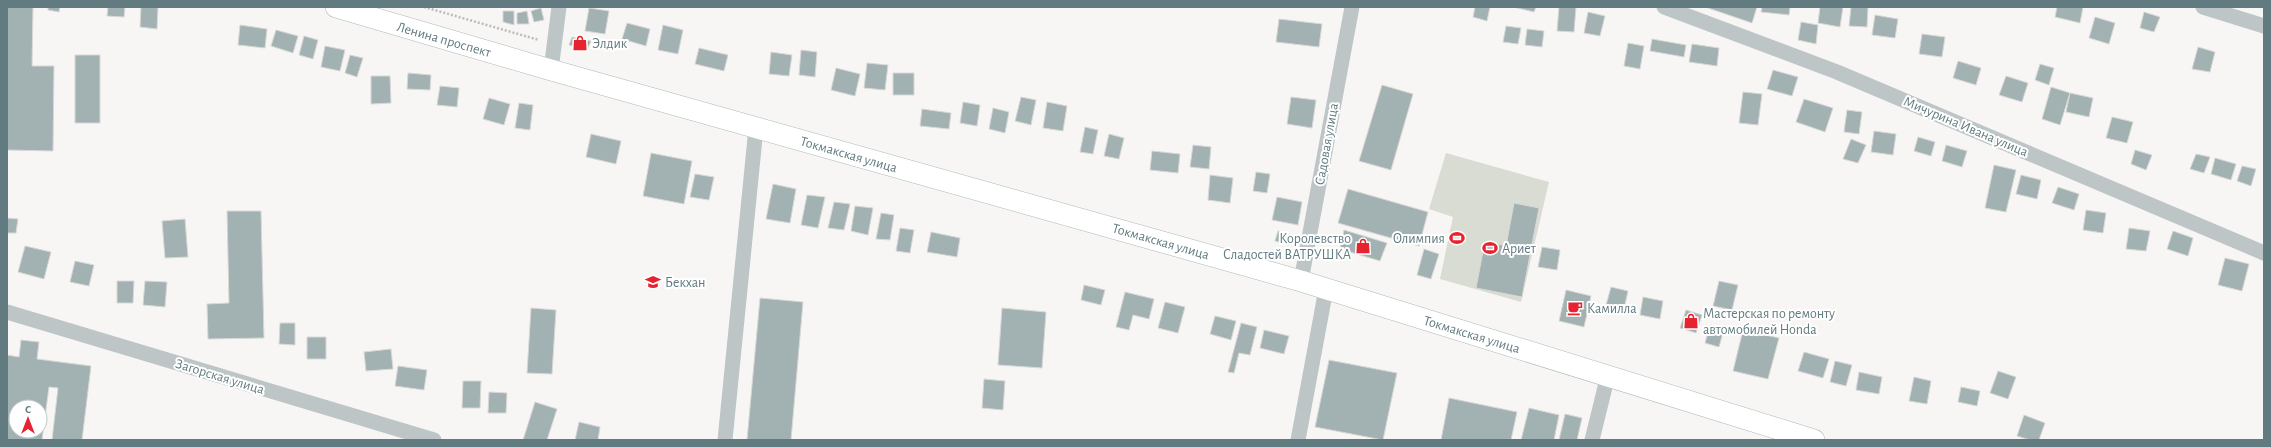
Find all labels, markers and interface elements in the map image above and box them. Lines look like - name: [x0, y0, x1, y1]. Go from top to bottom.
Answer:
- street label: Ленина проспект: [395, 20, 493, 60]
- shop icon: Элдик: [571, 34, 589, 52]
- place label: Элдик: [592, 37, 628, 51]
- street label: Мичурина Ивана улица: [1901, 94, 2030, 160]
- street label: Садовая улица: [1313, 102, 1341, 186]
- street label: Токмакская улица: [799, 134, 899, 176]
- street label: Токмакская улица: [1111, 221, 1211, 263]
- sports icon: Олимпия: [1448, 229, 1466, 247]
- place label: Королевство Сладостей ВАТРУШКА: [1223, 232, 1351, 262]
- place label: Олимпия: [1393, 232, 1445, 246]
- shop icon: Королевство Сладостей ВАТРУШКА: [1354, 237, 1372, 255]
- sports icon: Ариет: [1481, 239, 1499, 257]
- place label: Ариет: [1502, 242, 1537, 256]
- school or university icon: Бекхан: [644, 273, 662, 291]
- place label: Бекхан: [665, 276, 706, 290]
- cafe icon: Камилла: [1566, 299, 1584, 317]
- place label: Камилла: [1587, 302, 1637, 316]
- place label: Мастерская по ремонту автомобилей Honda: [1703, 307, 1835, 337]
- shop icon: Мастерская по ремонту автомобилей Honda: [1682, 312, 1700, 330]
- street label: Токмакская улица: [1422, 314, 1522, 356]
- street label: Загорская улица: [174, 357, 266, 397]
- north arrow: [8, 399, 48, 439]
- text: С: [25, 404, 31, 415]

